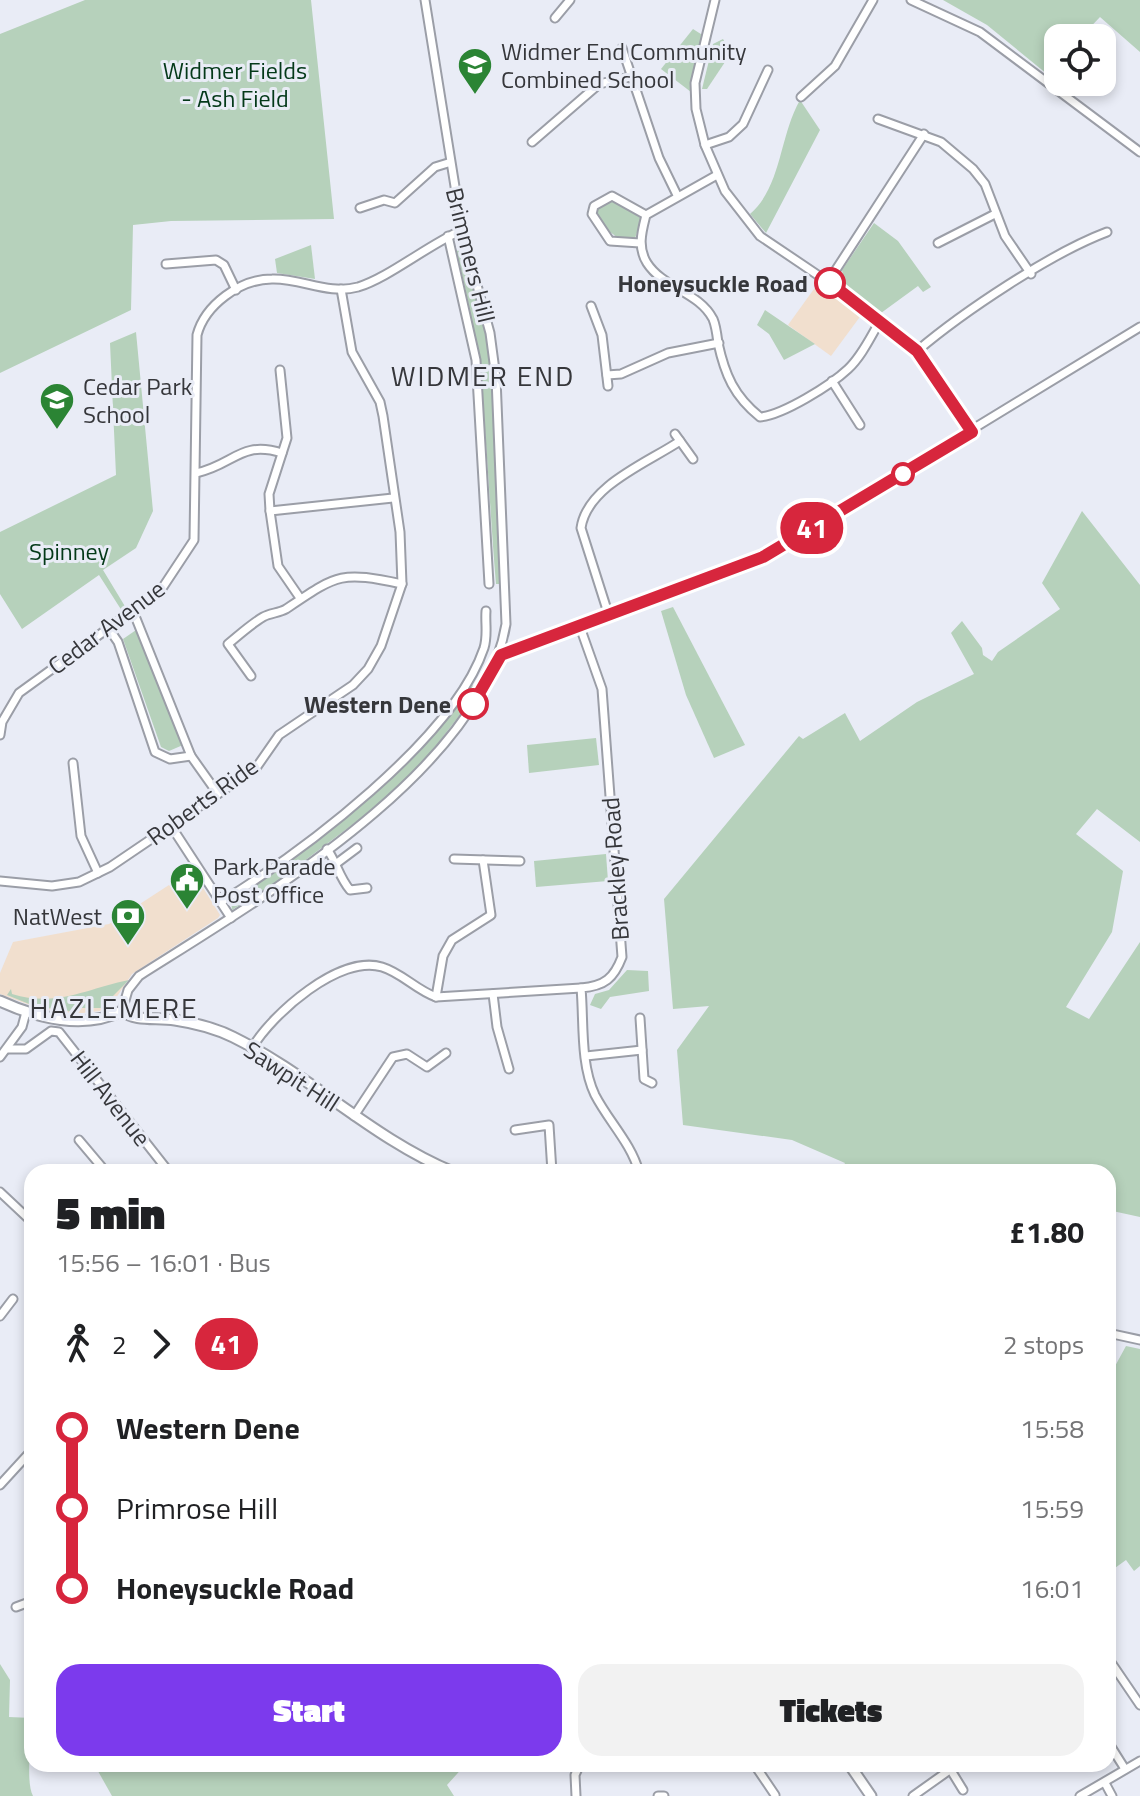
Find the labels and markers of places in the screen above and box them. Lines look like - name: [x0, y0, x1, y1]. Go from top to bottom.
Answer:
- place label: Widmer End Community Combined School: [501, 33, 747, 97]
- school or university icon: Widmer End Community Combined School: [456, 46, 494, 96]
- place label: Honeysuckle Road: [617, 265, 808, 301]
- marker: Honeysuckle Road: [815, 268, 845, 298]
- place label: Cedar Park School: [83, 368, 193, 432]
- school or university icon: Cedar Park School: [38, 381, 76, 431]
- unlabelled marker: [892, 463, 914, 485]
- place label: Western Dene: [304, 686, 451, 722]
- marker: Western Dene: [458, 689, 488, 719]
- place label: Park Parade Post Office: [213, 848, 336, 912]
- public building icon: Park Parade Post Office: [168, 861, 206, 911]
- bank icon: NatWest: [109, 897, 147, 947]
- place label: NatWest: [13, 898, 103, 934]

